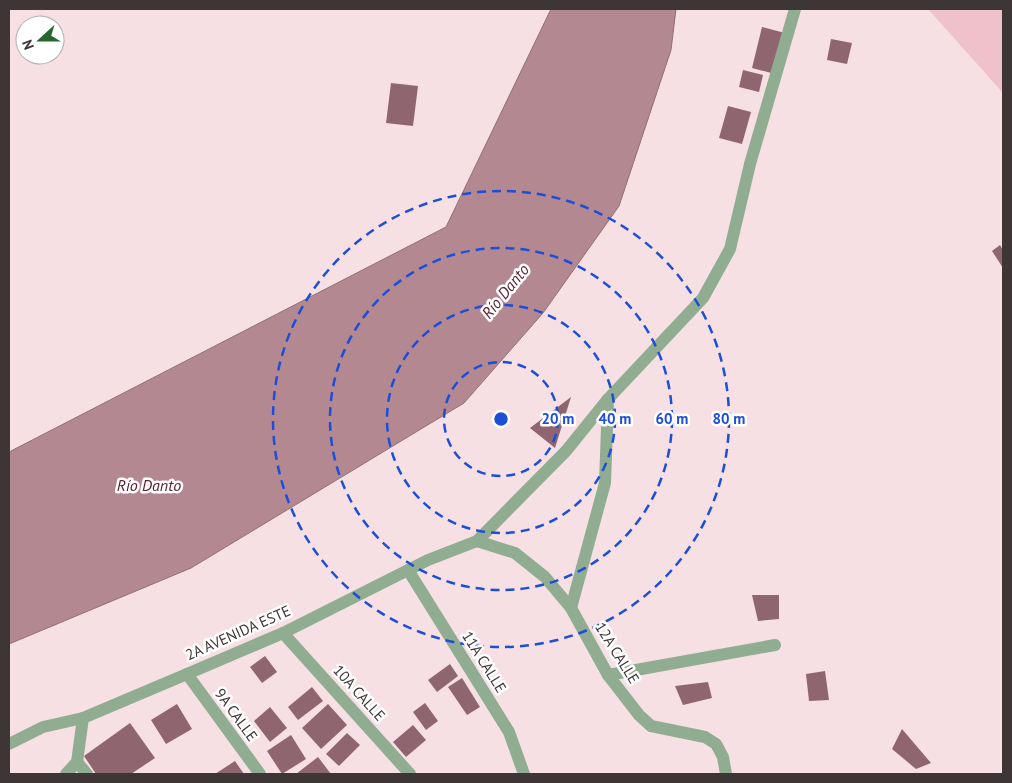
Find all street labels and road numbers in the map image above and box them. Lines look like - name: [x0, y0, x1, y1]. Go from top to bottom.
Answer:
- street label: 2A AVENIDA ESTE: [182, 601, 293, 664]
- street label: 12A CALLE: [591, 618, 644, 687]
- street label: 11A CALLE: [458, 627, 511, 696]
- street label: 10A CALLE: [329, 661, 390, 725]
- street label: 9A CALLE: [211, 685, 262, 745]

